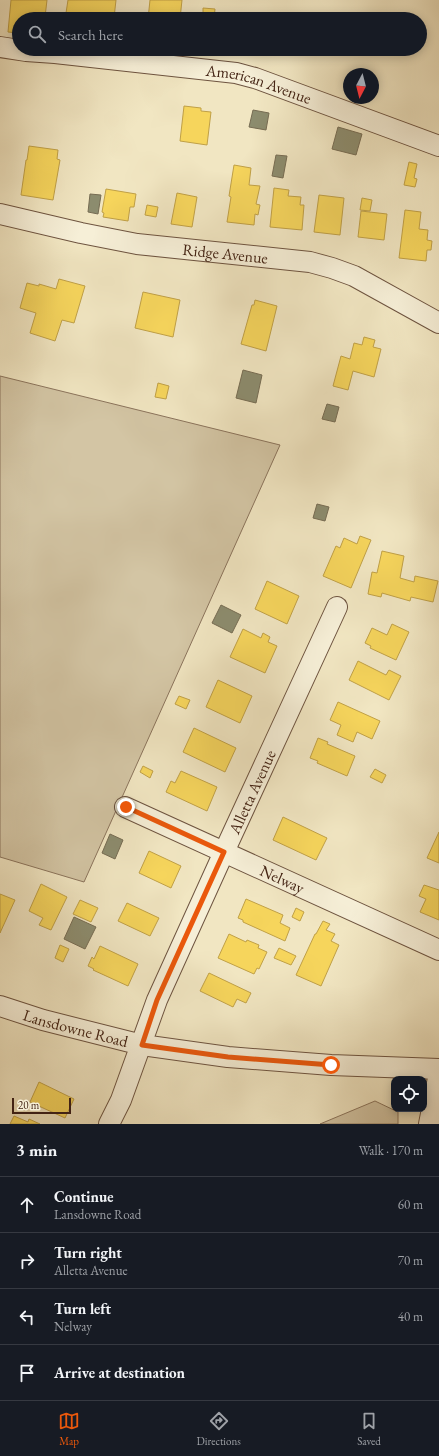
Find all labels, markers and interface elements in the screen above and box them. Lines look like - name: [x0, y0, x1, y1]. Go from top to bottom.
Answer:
- search box: [12, 12, 427, 56]
- icon: search: [26, 23, 48, 45]
- text: Search here: [58, 25, 123, 44]
- street label: American Avenue: [204, 59, 314, 108]
- north arrow: [343, 68, 379, 104]
- street label: Ridge Avenue: [181, 238, 269, 268]
- street label: Alletta Avenue: [223, 746, 280, 838]
- route end: [117, 798, 135, 816]
- street label: Nelway: [257, 859, 309, 898]
- street label: Lansdowne Road: [21, 1004, 131, 1052]
- route start: [322, 1056, 340, 1074]
- map controls: [391, 1076, 427, 1112]
- button: locate: [391, 1076, 427, 1112]
- scale bar: [12, 1096, 71, 1115]
- text: 20 m: [18, 1098, 39, 1112]
- text: 3 min: [16, 1139, 57, 1161]
- text: Walk · 170 m: [359, 1142, 423, 1159]
- text: Continue: [54, 1187, 114, 1206]
- icon: ahead: [16, 1194, 38, 1216]
- text: 60 m: [398, 1196, 423, 1213]
- text: Lansdowne Road: [54, 1206, 141, 1223]
- text: Turn right: [54, 1243, 122, 1262]
- icon: right: [16, 1250, 38, 1272]
- text: 70 m: [398, 1252, 423, 1269]
- text: Alletta Avenue: [54, 1262, 128, 1279]
- text: Turn left: [54, 1299, 111, 1318]
- icon: left: [16, 1306, 38, 1328]
- text: 40 m: [398, 1308, 423, 1325]
- text: Nelway: [54, 1318, 92, 1335]
- icon: arrive: [16, 1362, 38, 1384]
- text: Arrive at destination: [54, 1363, 185, 1382]
- tab: Map: [58, 1410, 80, 1448]
- tab: Directions: [197, 1410, 241, 1448]
- tab: Saved: [357, 1410, 381, 1448]

